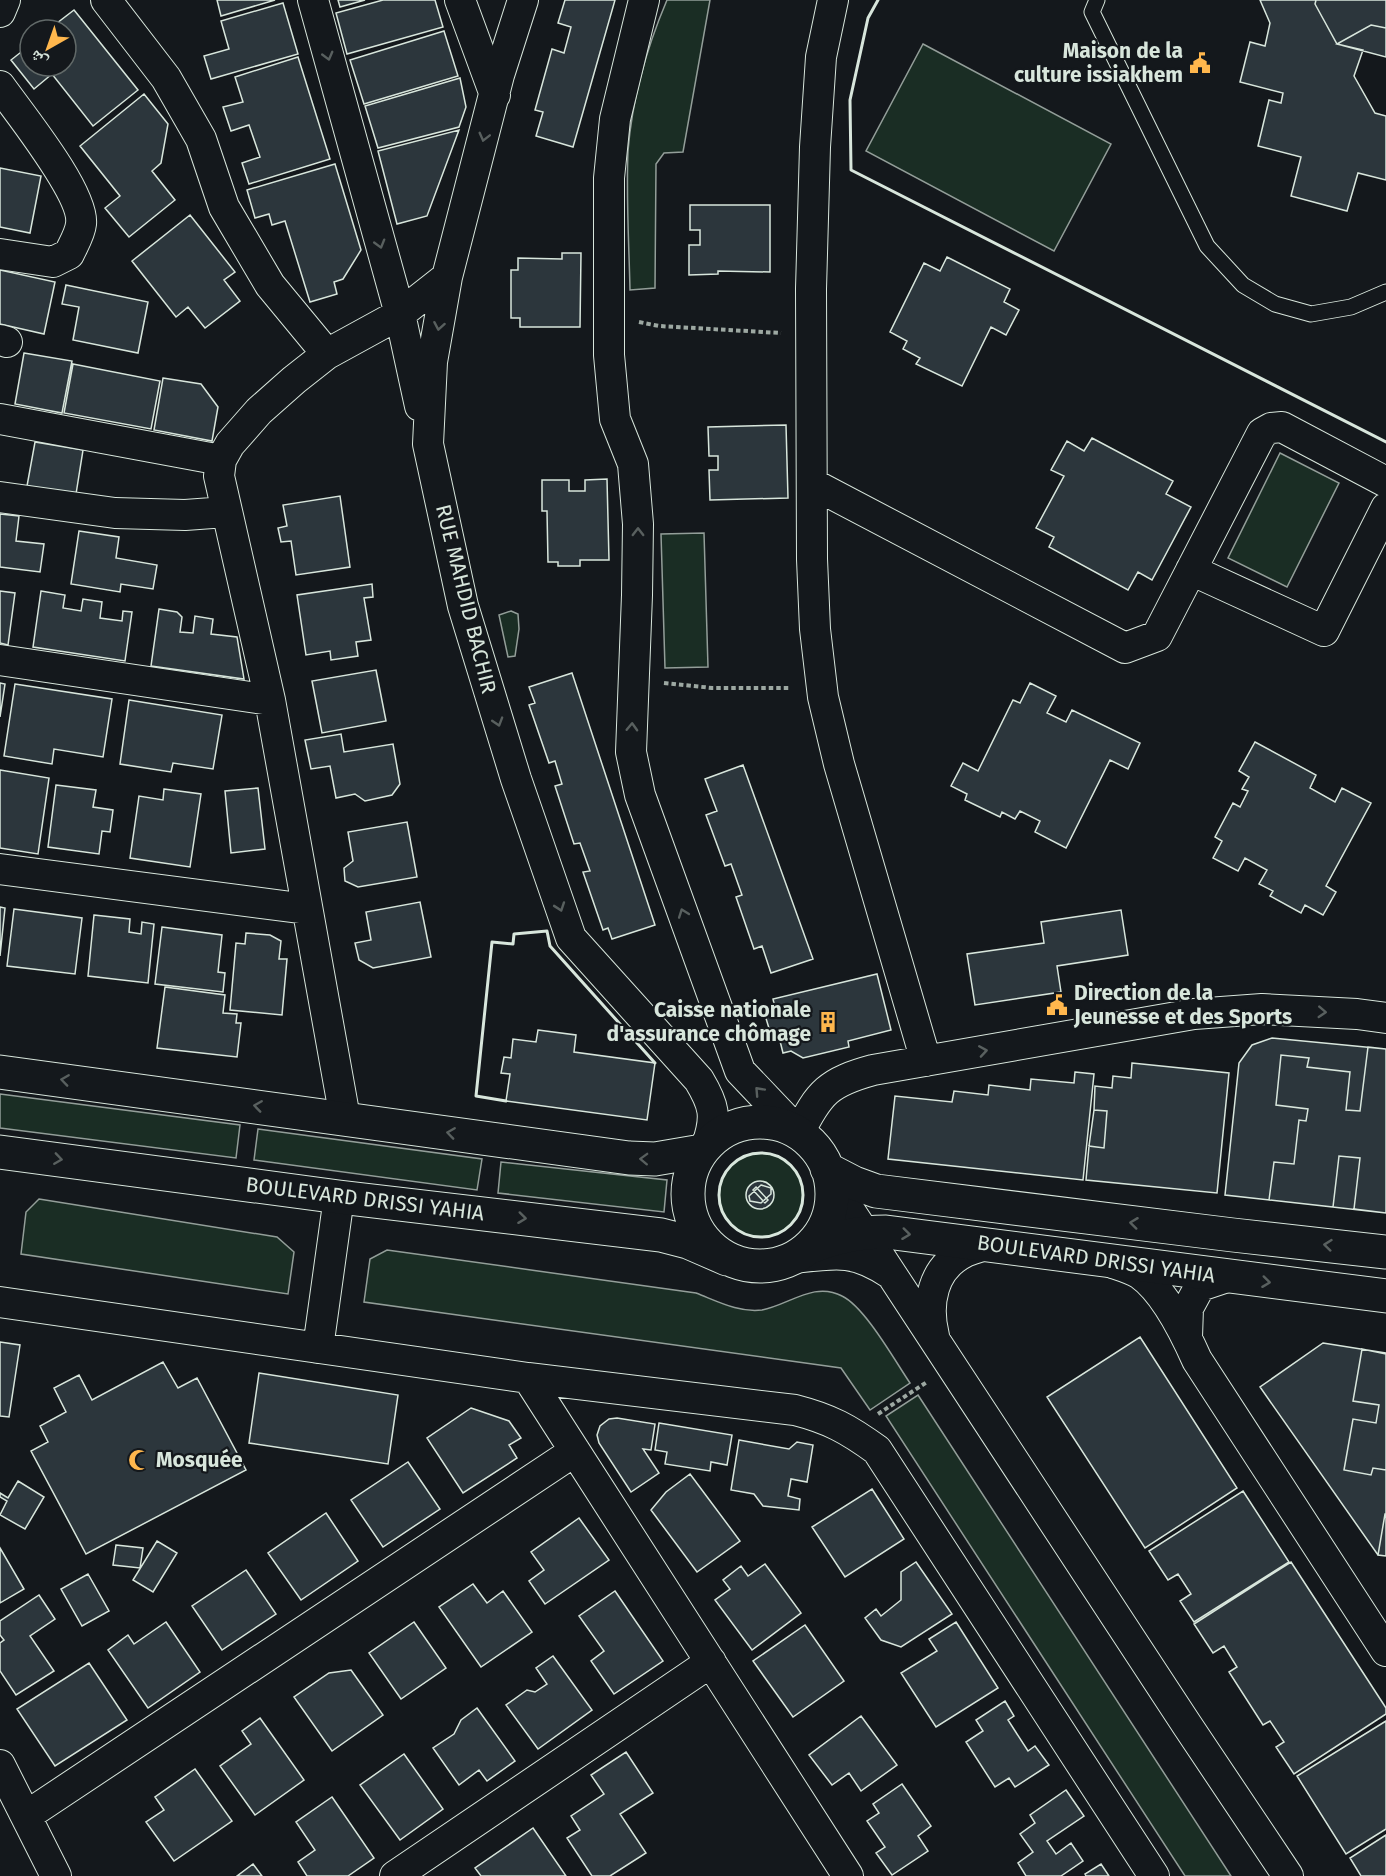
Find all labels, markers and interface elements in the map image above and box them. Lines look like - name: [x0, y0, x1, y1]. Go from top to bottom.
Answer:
- north arrow: [18, 18, 78, 78]
- place label: Maison de la culture issiakhem: [1014, 38, 1183, 88]
- text: ش: [26, 46, 51, 72]
- one-way arrow: [321, 51, 333, 61]
- public building icon: Maison de la culture issiakhem: [1188, 51, 1212, 75]
- one-way arrow: [478, 132, 491, 142]
- one-way arrow: [373, 238, 385, 249]
- one-way arrow: [433, 322, 445, 331]
- street label: RUE MAHDID BACHIR: [430, 502, 502, 697]
- one-way arrow: [632, 528, 644, 537]
- one-way arrow: [491, 716, 503, 727]
- one-way arrow: [625, 722, 638, 731]
- one-way arrow: [553, 901, 566, 912]
- one-way arrow: [678, 908, 690, 919]
- place label: Direction de la Jeunesse et des Sports: [1073, 980, 1292, 1030]
- public building icon: Direction de la Jeunesse et des Sports: [1045, 993, 1069, 1017]
- place label: Caisse nationale d'assurance chômage: [607, 997, 811, 1047]
- one-way arrow: [1317, 1006, 1326, 1019]
- building icon: Caisse nationale d'assurance chômage: [816, 1010, 840, 1034]
- one-way arrow: [978, 1045, 988, 1058]
- one-way arrow: [60, 1075, 69, 1087]
- one-way arrow: [755, 1087, 766, 1097]
- one-way arrow: [253, 1101, 262, 1113]
- one-way arrow: [446, 1127, 456, 1139]
- one-way arrow: [640, 1152, 649, 1165]
- one-way arrow: [53, 1153, 63, 1165]
- street label: BOULEVARD DRISSI YAHIA: [244, 1171, 486, 1227]
- one-way arrow: [518, 1212, 527, 1224]
- one-way arrow: [1130, 1217, 1139, 1230]
- one-way arrow: [902, 1228, 911, 1240]
- street label: BOULEVARD DRISSI YAHIA: [975, 1229, 1217, 1289]
- one-way arrow: [1323, 1239, 1332, 1252]
- one-way arrow: [1262, 1275, 1271, 1287]
- place label: Mosquée: [156, 1447, 243, 1473]
- mosque icon: Mosquée: [127, 1448, 151, 1472]

